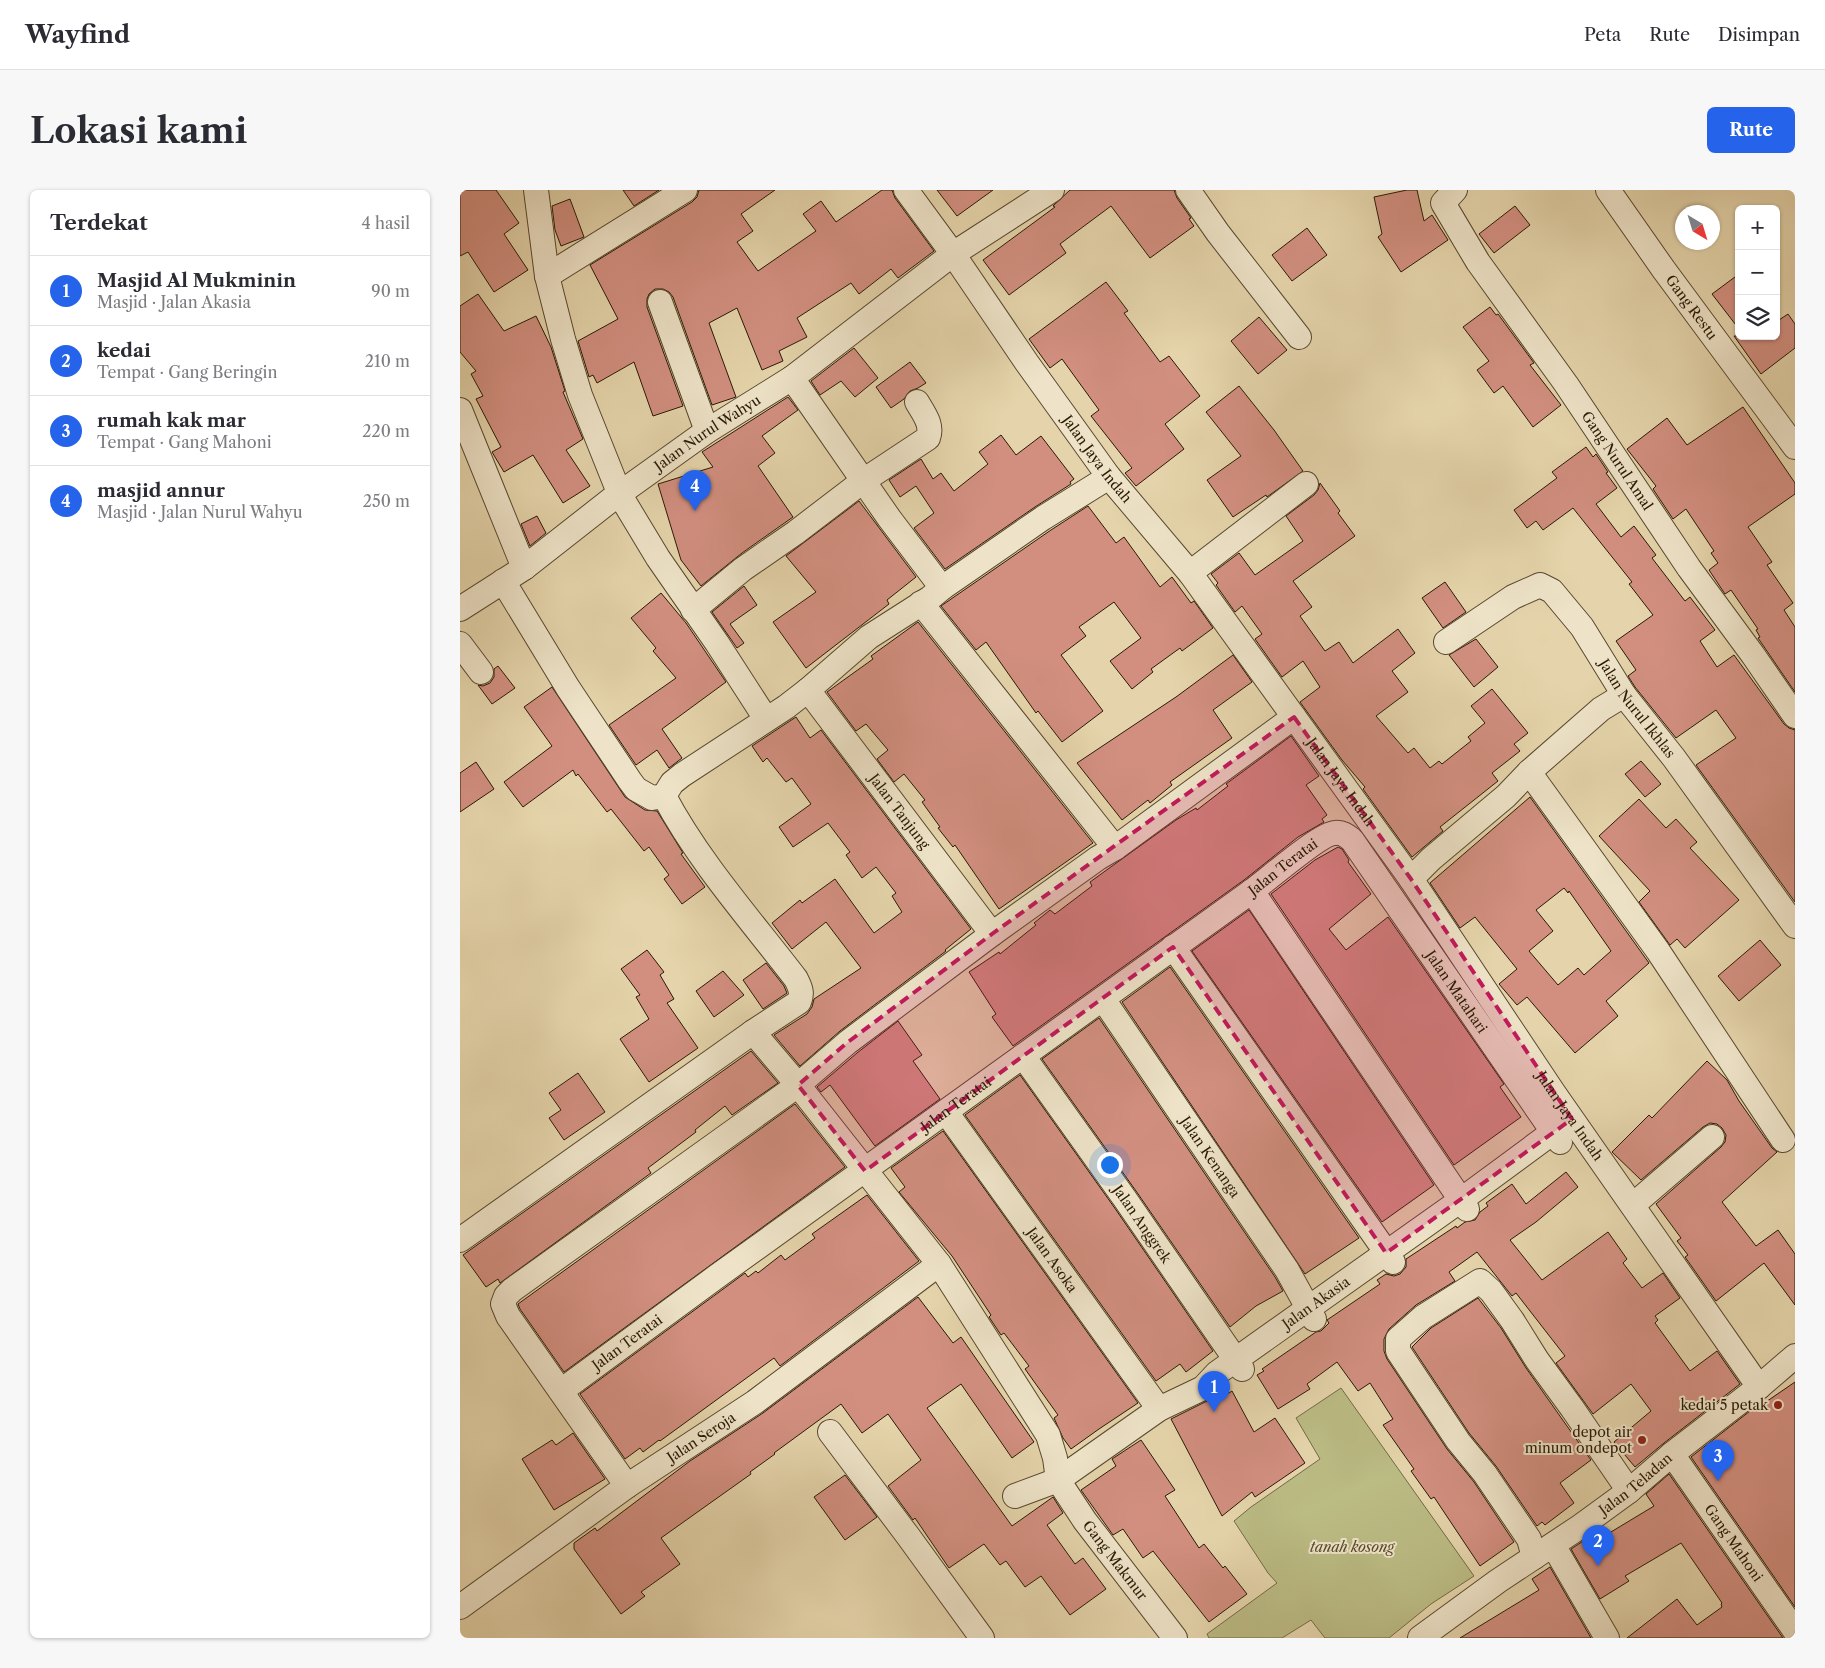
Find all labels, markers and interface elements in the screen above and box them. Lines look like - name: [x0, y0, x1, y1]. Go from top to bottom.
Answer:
- text: Wayfind: [25, 20, 130, 49]
- text: Peta: [1584, 24, 1621, 46]
- text: Rute: [1649, 24, 1690, 46]
- text: Disimpan: [1718, 24, 1800, 46]
- button: Rute: [1707, 107, 1795, 153]
- text: Lokasi kami: [30, 109, 247, 152]
- north arrow: [1675, 205, 1720, 250]
- map controls: [1735, 205, 1780, 340]
- button: +: [1735, 205, 1780, 250]
- text: Terdekat: [50, 210, 148, 235]
- text: 4 hasil: [361, 213, 410, 233]
- button: −: [1735, 250, 1780, 295]
- text: Masjid Al Mukminin: [97, 269, 296, 292]
- street label: Gang Restu: [1662, 271, 1722, 344]
- text: 1: [62, 281, 70, 301]
- text: 90 m: [371, 281, 410, 301]
- text: Masjid · Jalan Akasia: [97, 292, 251, 312]
- button: layers: [1735, 295, 1780, 340]
- text: kedai: [97, 339, 151, 362]
- text: 2: [61, 351, 71, 371]
- text: 210 m: [365, 351, 410, 371]
- text: Tempat · Gang Beringin: [97, 362, 277, 382]
- street label: Jalan Nurul Wahyu: [649, 391, 764, 476]
- street label: Gang Nurul Amal: [1578, 408, 1657, 514]
- text: rumah kak mar: [97, 409, 246, 432]
- street label: Jalan Jaya Indah: [1057, 410, 1136, 507]
- text: 3: [61, 421, 71, 441]
- text: 220 m: [362, 421, 410, 441]
- text: Tempat · Gang Mahoni: [97, 432, 272, 452]
- pin: 4: [679, 470, 711, 511]
- text: masjid annur: [97, 479, 225, 502]
- text: 4: [61, 491, 71, 511]
- text: 250 m: [363, 491, 410, 511]
- text: Masjid · Jalan Nurul Wahyu: [97, 502, 303, 522]
- street label: Jalan Nurul Ikhlas: [1594, 654, 1679, 761]
- street label: Jalan Jaya Indah: [1302, 732, 1379, 830]
- street label: Jalan Tanjung: [864, 768, 934, 853]
- street label: Jalan Teratai: [1243, 834, 1321, 901]
- street label: Jalan Matahari: [1421, 945, 1491, 1036]
- street label: Jalan Jaya Indah: [1532, 1066, 1607, 1165]
- street label: Jalan Teratai: [915, 1073, 995, 1137]
- street label: Jalan Kenanga: [1175, 1111, 1245, 1202]
- your location: [1097, 1152, 1123, 1178]
- street label: Jalan Anggrek: [1108, 1180, 1176, 1267]
- street label: Jalan Asoka: [1021, 1222, 1082, 1296]
- street label: Jalan Akasia: [1277, 1272, 1354, 1334]
- street label: Jalan Teratai: [587, 1311, 666, 1375]
- pin: 1: [1198, 1371, 1230, 1412]
- place label: kedai 5 petak: [1680, 1396, 1769, 1414]
- marker: kedai 5 petak: [1772, 1399, 1784, 1411]
- street label: Jalan Seroja: [662, 1408, 739, 1467]
- place label: depot air minum ondepot: [1525, 1423, 1632, 1457]
- marker: depot air minum ondepot: [1636, 1434, 1648, 1446]
- pin: 3: [1702, 1440, 1734, 1481]
- street label: Jalan Teladan: [1594, 1449, 1676, 1520]
- street label: Gang Mahoni: [1700, 1500, 1767, 1585]
- street label: Gang Makmur: [1079, 1517, 1152, 1604]
- pin: 2: [1582, 1525, 1614, 1566]
- park label: tanah kosong: [1310, 1538, 1396, 1556]

